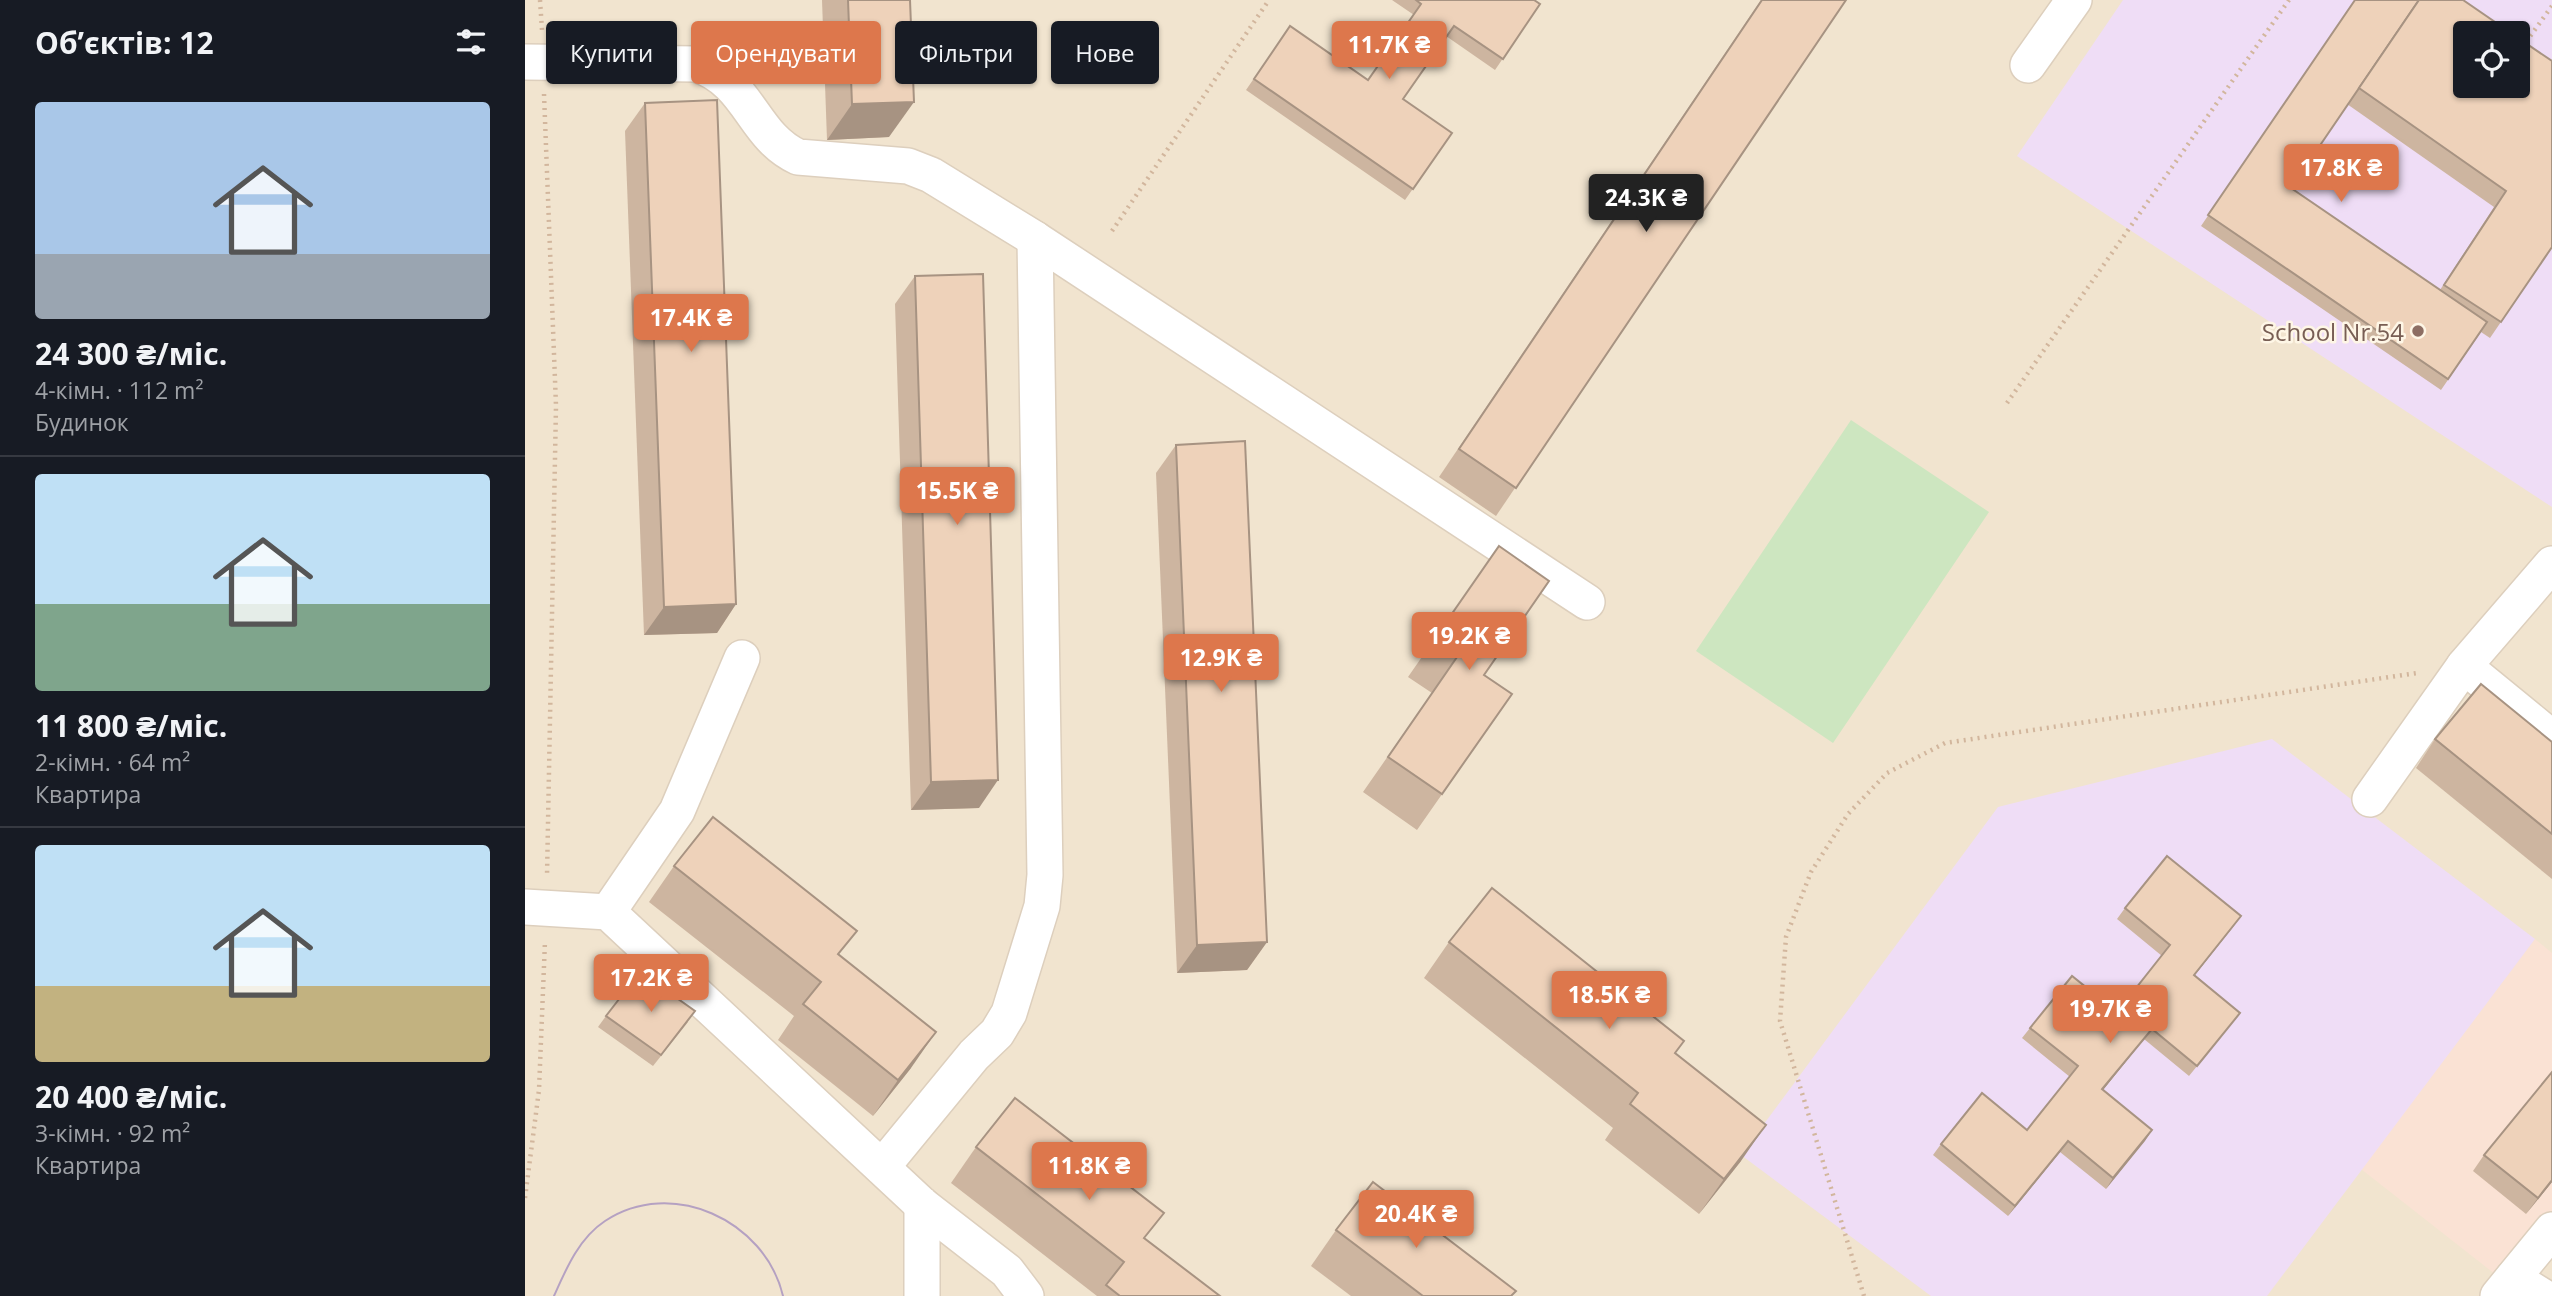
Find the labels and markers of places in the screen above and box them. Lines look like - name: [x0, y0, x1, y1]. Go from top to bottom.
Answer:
- pin: 11.7K ₴: [1324, 22, 1454, 81]
- pin: 17.8K ₴: [2276, 144, 2406, 204]
- pin: 24.3K ₴: [1581, 174, 1711, 234]
- pin: 17.4K ₴: [626, 294, 756, 354]
- place label: School Nr.54: [2262, 315, 2404, 348]
- marker: School Nr.54: [2410, 323, 2426, 339]
- pin: 15.5K ₴: [892, 468, 1022, 527]
- pin: 19.2K ₴: [1404, 612, 1534, 672]
- pin: 12.9K ₴: [1156, 634, 1286, 694]
- pin: 17.2K ₴: [586, 954, 716, 1014]
- pin: 18.5K ₴: [1544, 972, 1674, 1031]
- pin: 19.7K ₴: [2045, 986, 2175, 1045]
- pin: 11.8K ₴: [1024, 1142, 1154, 1202]
- pin: 20.4K ₴: [1351, 1190, 1481, 1250]

